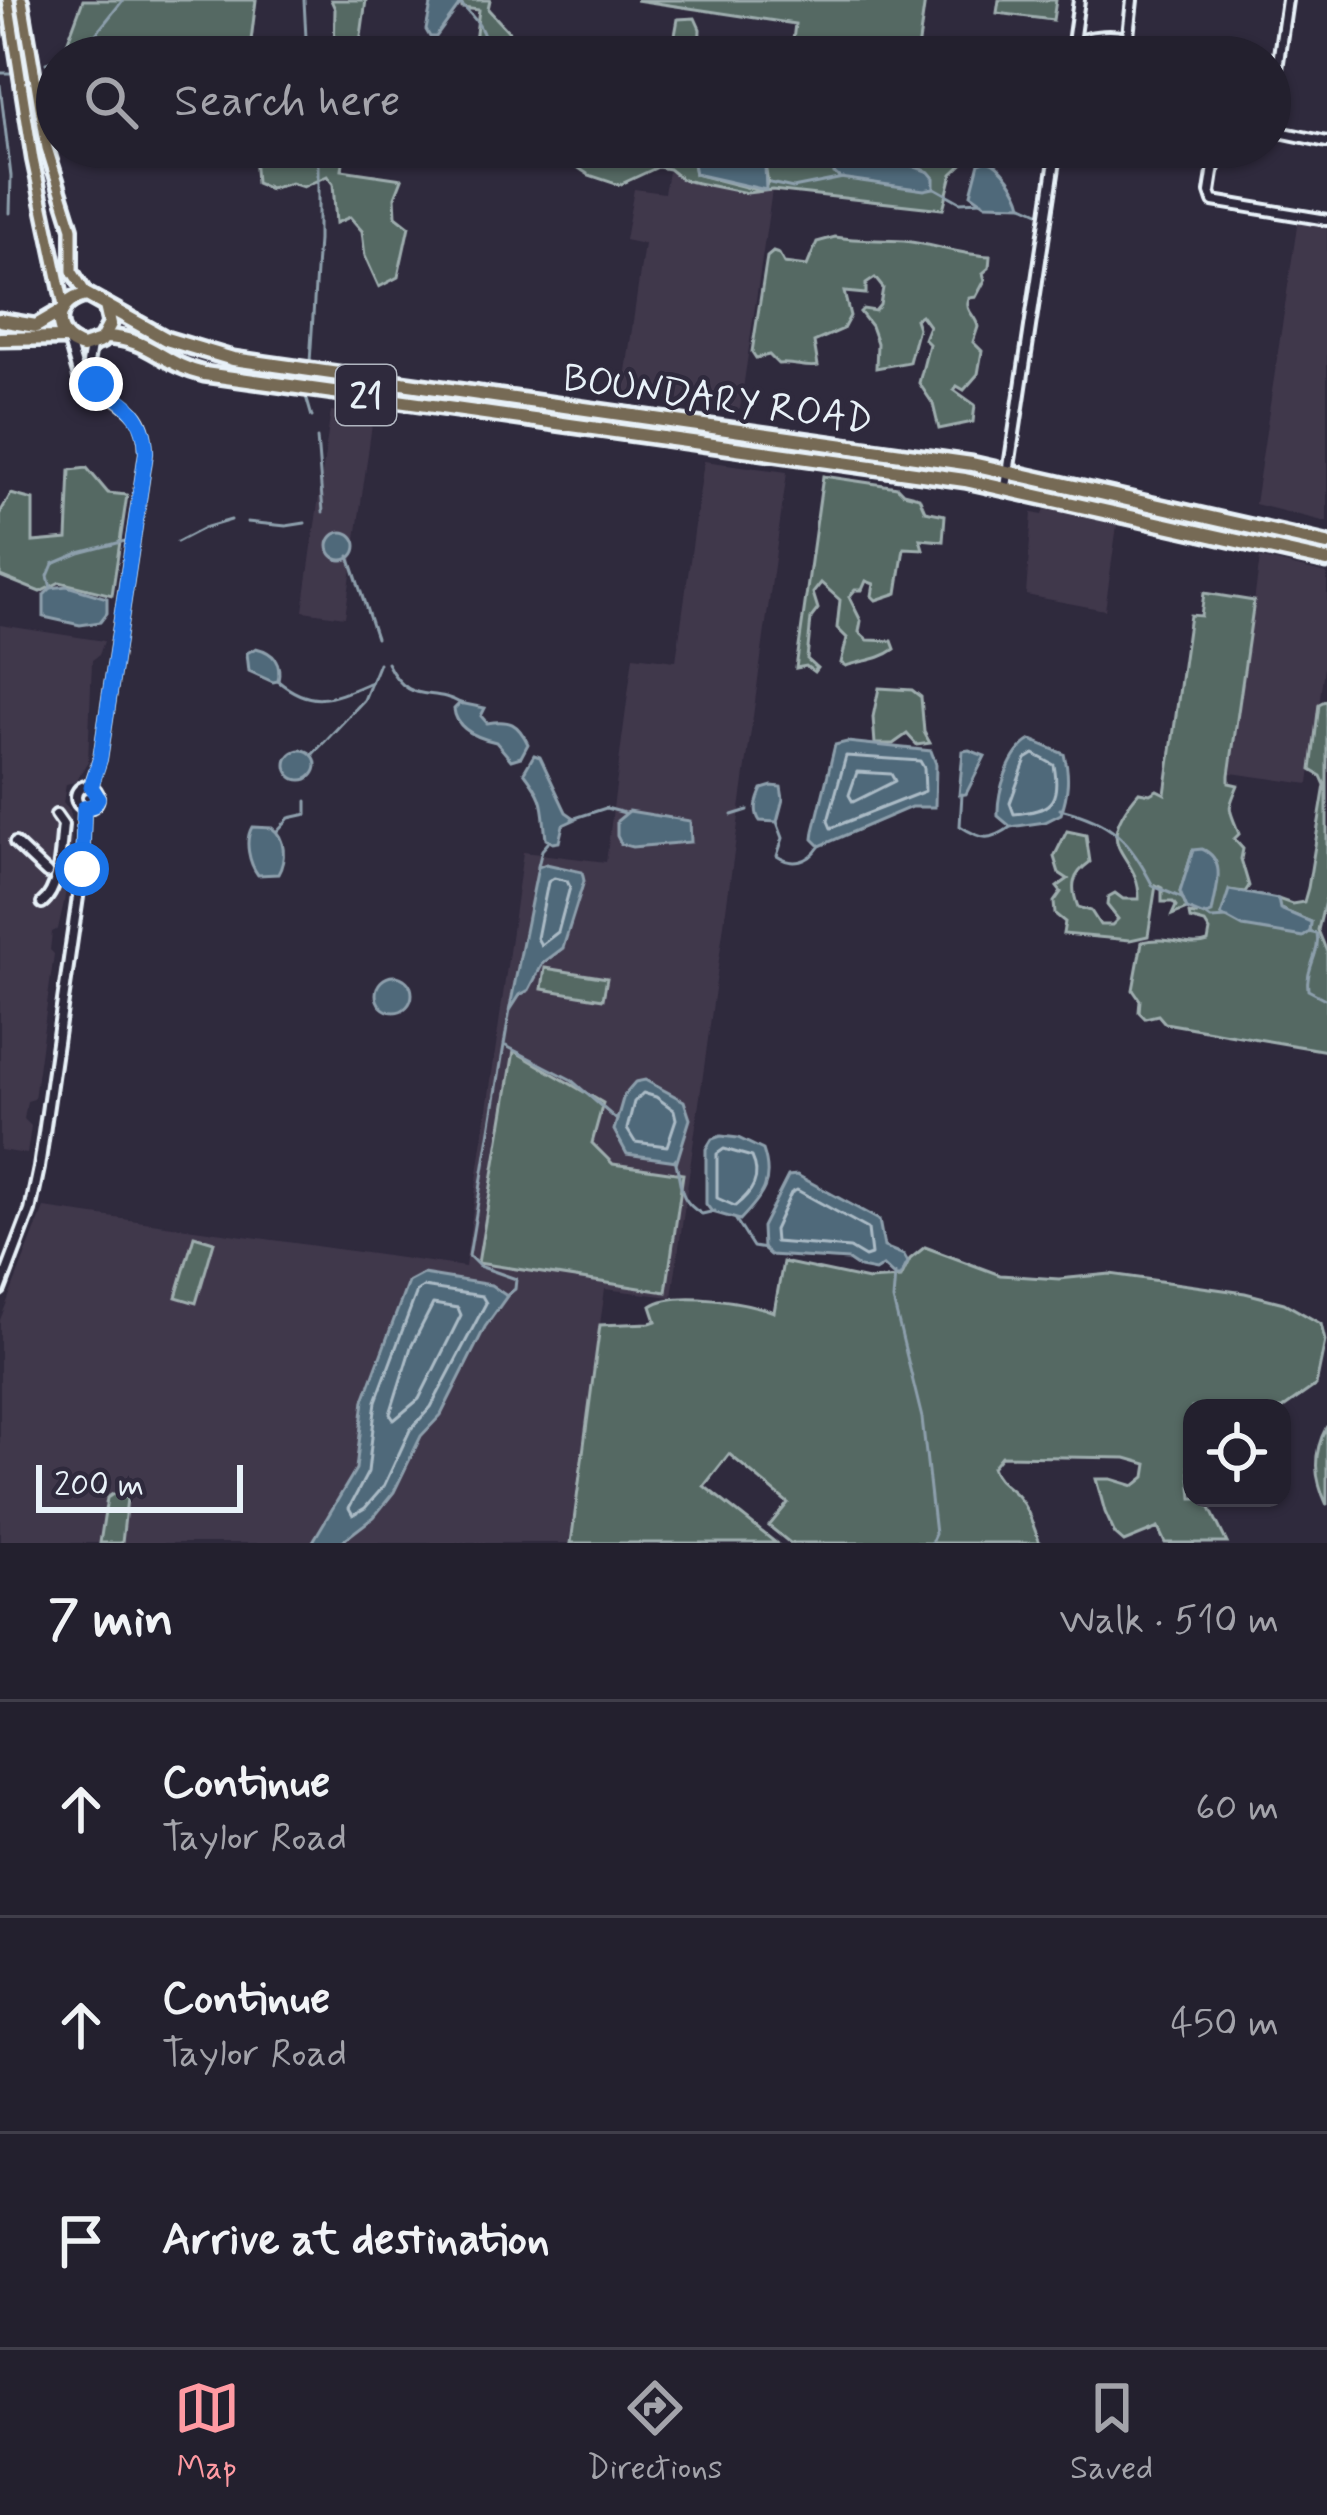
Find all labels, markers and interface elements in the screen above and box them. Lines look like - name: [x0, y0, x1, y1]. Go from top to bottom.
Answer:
- search box: [36, 36, 1291, 168]
- icon: search: [78, 69, 144, 135]
- text: Search here: [174, 73, 401, 132]
- street label: BOUNDARY ROAD: [559, 354, 876, 447]
- route end: [69, 357, 123, 411]
- road number: 21: [336, 365, 396, 425]
- route start: [55, 842, 109, 896]
- map controls: [1183, 1399, 1291, 1507]
- button: locate: [1183, 1399, 1291, 1507]
- scale bar: [36, 1459, 243, 1512]
- text: 200 m: [54, 1464, 144, 1508]
- text: 7 min: [48, 1588, 174, 1654]
- text: Walk · 510 m: [1060, 1596, 1279, 1647]
- text: Continue: [162, 1754, 330, 1813]
- icon: ahead: [48, 1776, 114, 1842]
- text: 60 m: [1195, 1783, 1279, 1834]
- text: Taylor Road: [162, 1813, 347, 1864]
- text: Continue: [162, 1970, 330, 2029]
- icon: ahead: [48, 1992, 114, 2058]
- text: 450 m: [1171, 1999, 1279, 2050]
- text: Taylor Road: [162, 2029, 347, 2080]
- icon: arrive: [48, 2208, 114, 2274]
- text: Arrive at destination: [162, 2211, 550, 2270]
- tab: Map: [174, 2375, 240, 2491]
- tab: Directions: [587, 2375, 723, 2491]
- tab: Saved: [1070, 2375, 1153, 2491]

